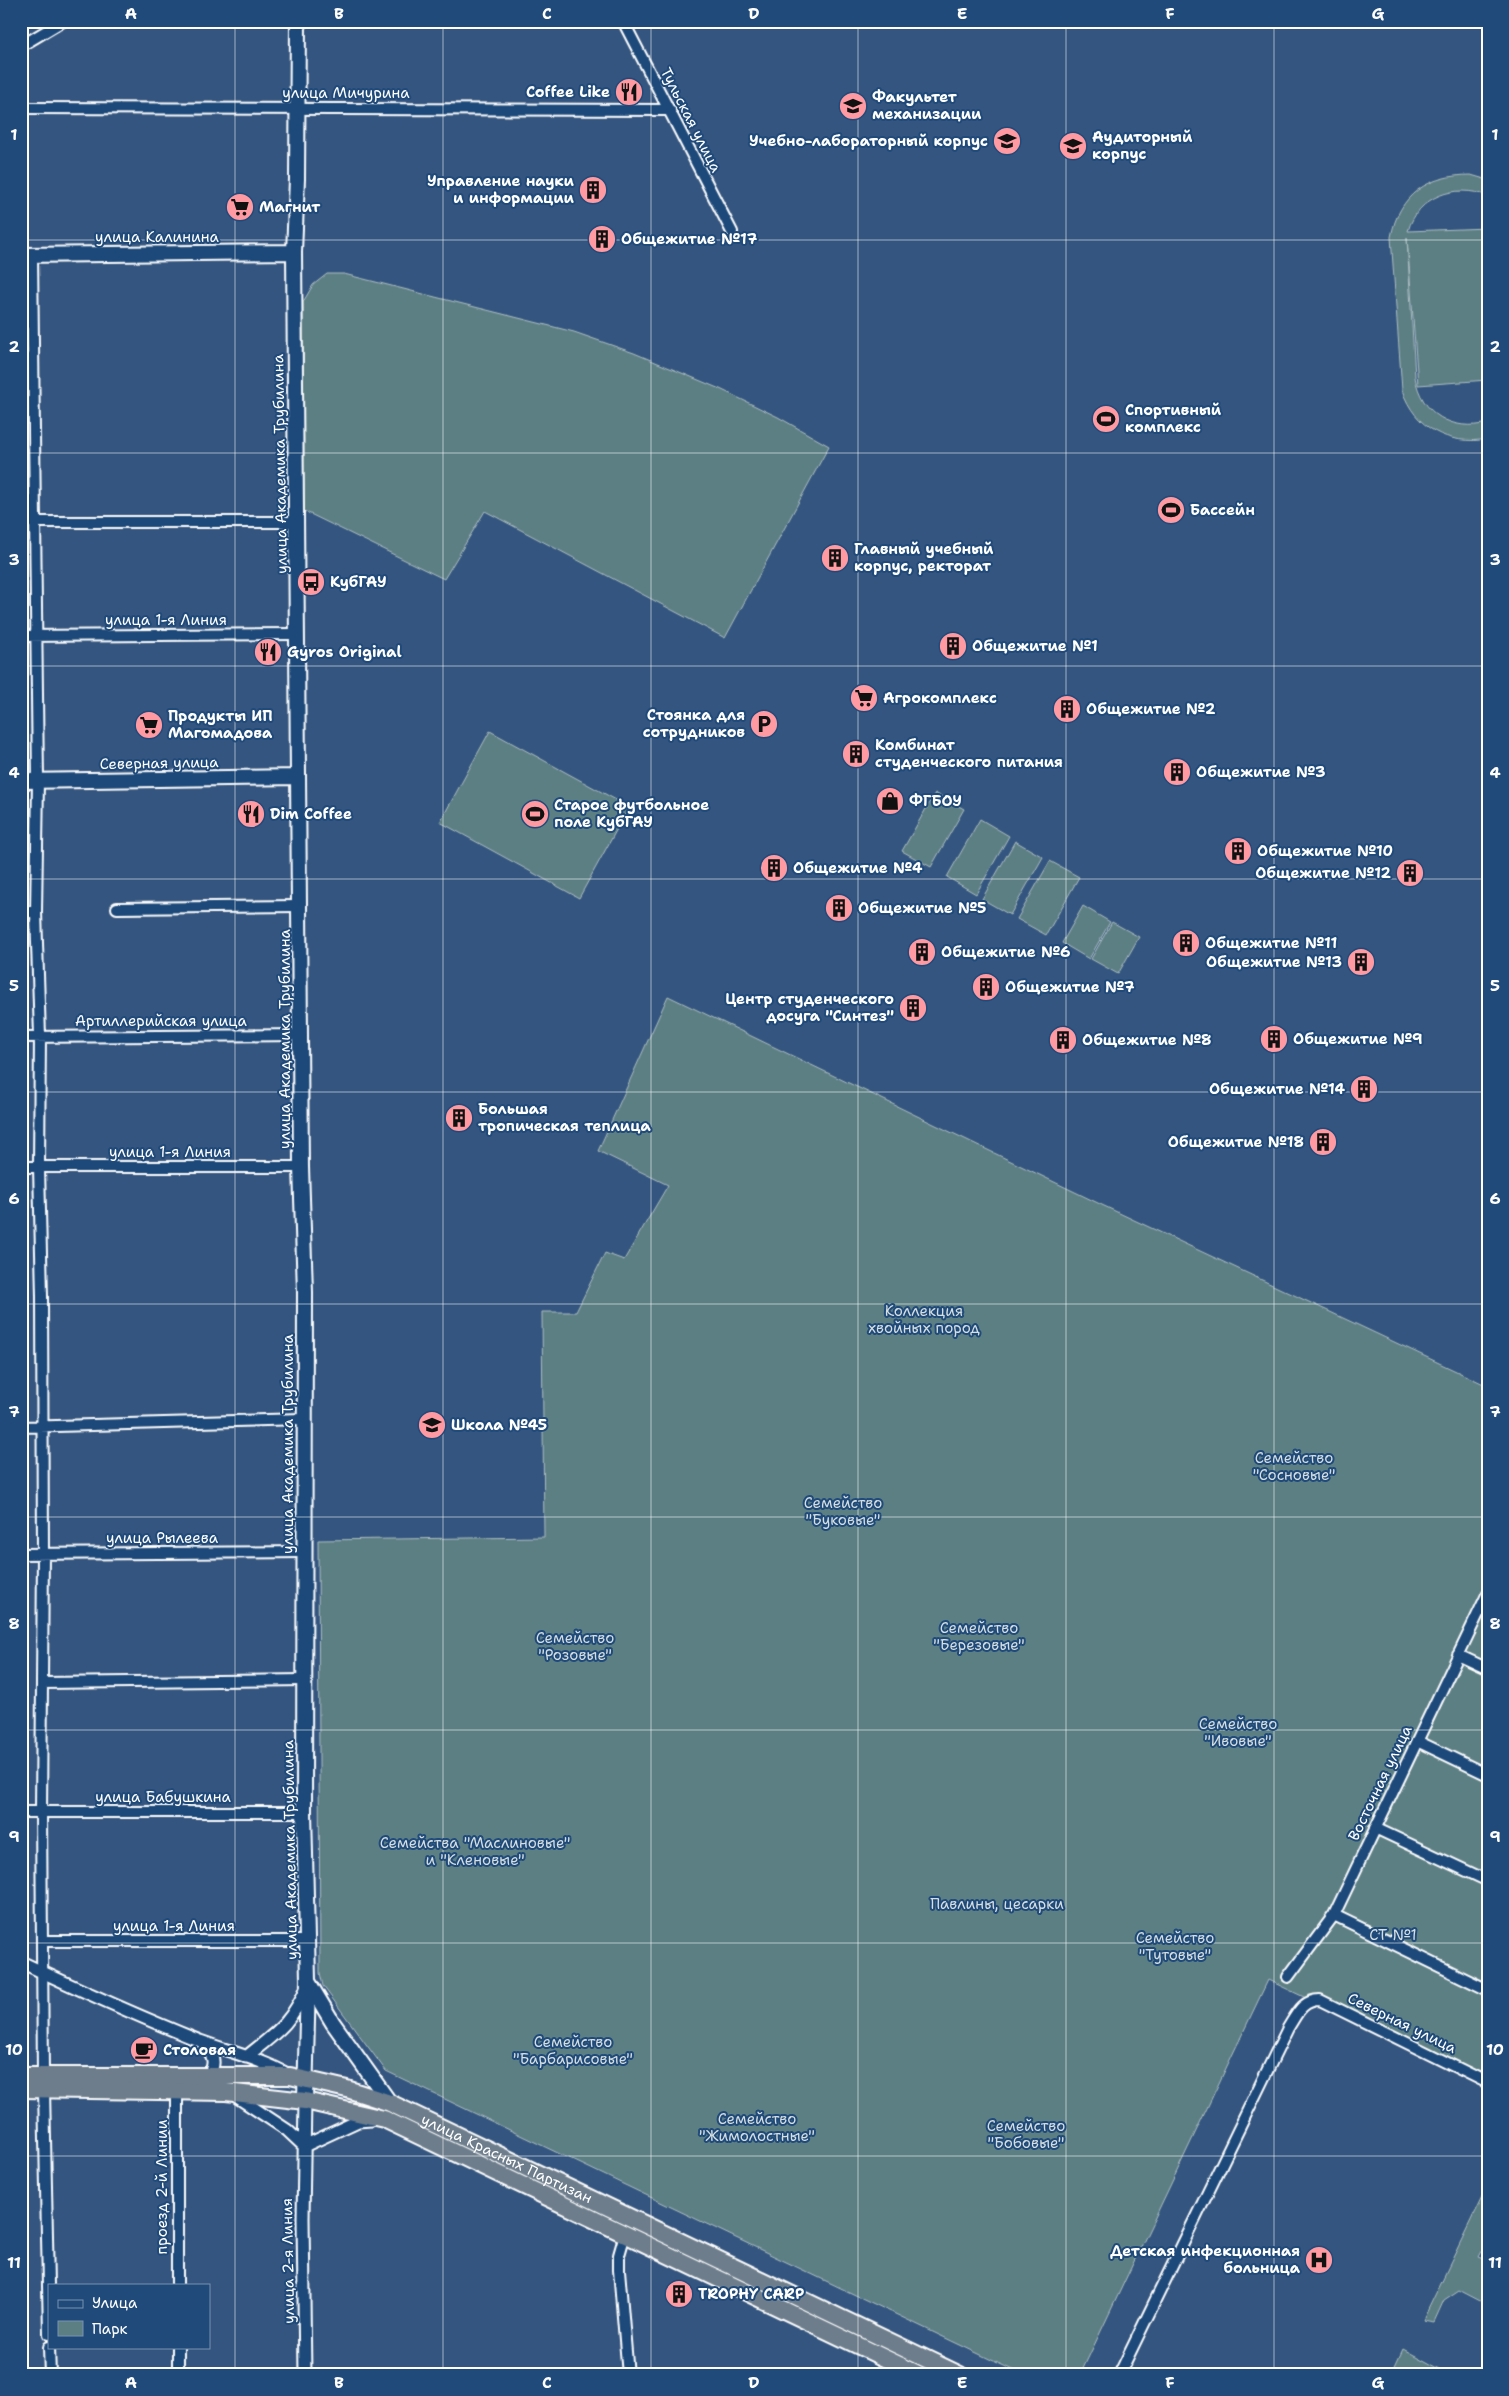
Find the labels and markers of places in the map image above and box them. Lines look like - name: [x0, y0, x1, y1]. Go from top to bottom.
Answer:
- restaurant icon: Coffee Like: [614, 77, 644, 107]
- place label: Coffee Like: [526, 82, 610, 102]
- place label: Факультет механизации: [872, 87, 982, 124]
- school or university icon: Факультет механизации: [838, 91, 868, 121]
- school or university icon: Учебно-лабораторный корпус: [992, 126, 1022, 156]
- place label: Аудиторный корпус: [1092, 127, 1193, 164]
- place label: Учебно-лабораторный корпус: [749, 131, 988, 151]
- school or university icon: Аудиторный корпус: [1058, 131, 1088, 161]
- place label: Управление науки и информации: [427, 171, 575, 208]
- building icon: Управление науки и информации: [578, 175, 608, 205]
- supermarket icon: Магнит: [225, 192, 255, 222]
- place label: Магнит: [259, 197, 320, 217]
- building icon: Общежитие №17: [587, 224, 617, 254]
- place label: Общежитие №17: [621, 229, 758, 249]
- place label: Спортивный комплекс: [1125, 400, 1222, 437]
- sports icon: Спортивный комплекс: [1091, 404, 1121, 434]
- sports icon: Бассейн: [1156, 495, 1186, 525]
- place label: Бассейн: [1190, 500, 1255, 520]
- place label: Главный учебный корпус, ректорат: [854, 539, 994, 576]
- building icon: Главный учебный корпус, ректорат: [820, 543, 850, 573]
- bus stop icon: КубГАУ: [296, 567, 326, 597]
- place label: КубГАУ: [330, 572, 387, 592]
- building icon: Общежитие №1: [938, 631, 968, 661]
- place label: Общежитие №1: [972, 636, 1098, 656]
- restaurant icon: Gyros Original: [253, 637, 283, 667]
- place label: Gyros Original: [287, 642, 402, 662]
- supermarket icon: Агрокомплекс: [849, 683, 879, 713]
- place label: Агрокомплекс: [883, 688, 997, 708]
- building icon: Общежитие №2: [1052, 694, 1082, 724]
- place label: Общежитие №2: [1086, 699, 1216, 719]
- place label: Стоянка для сотрудников: [643, 705, 745, 742]
- place label: Продукты ИП Магомадова: [168, 706, 273, 743]
- parking icon: Стоянка для сотрудников: [749, 709, 779, 739]
- supermarket icon: Продукты ИП Магомадова: [134, 710, 164, 740]
- place label: Комбинат студенческого питания: [875, 735, 1063, 772]
- building icon: Комбинат студенческого питания: [841, 739, 871, 769]
- building icon: Общежитие №3: [1162, 757, 1192, 787]
- place label: Общежитие №3: [1196, 762, 1326, 782]
- shop icon: ФГБОУ: [875, 786, 905, 816]
- place label: ФГБОУ: [909, 791, 962, 811]
- place label: Старое футбольное поле КубГАУ: [554, 795, 709, 832]
- restaurant icon: Dim Coffee: [236, 799, 266, 829]
- sports icon: Старое футбольное поле КубГАУ: [520, 799, 550, 829]
- place label: Dim Coffee: [270, 804, 352, 824]
- building icon: Общежитие №10: [1223, 836, 1253, 866]
- place label: Общежитие №10: [1257, 841, 1393, 861]
- building icon: Общежитие №4: [759, 853, 789, 883]
- place label: Общежитие №4: [793, 858, 923, 878]
- building icon: Общежитие №12: [1395, 858, 1425, 888]
- place label: Общежитие №12: [1255, 863, 1391, 883]
- building icon: Общежитие №5: [824, 893, 854, 923]
- place label: Общежитие №5: [858, 898, 986, 918]
- building icon: Общежитие №11: [1171, 928, 1201, 958]
- place label: Общежитие №11: [1205, 933, 1337, 953]
- building icon: Общежитие №6: [907, 937, 937, 967]
- place label: Общежитие №6: [941, 942, 1071, 962]
- building icon: Общежитие №13: [1346, 947, 1376, 977]
- place label: Общежитие №13: [1206, 952, 1342, 972]
- building icon: Общежитие №7: [971, 972, 1001, 1002]
- place label: Общежитие №7: [1005, 977, 1135, 997]
- place label: Центр студенческого досуга "Синтез": [725, 989, 894, 1026]
- building icon: Центр студенческого досуга "Синтез": [898, 993, 928, 1023]
- building icon: Общежитие №9: [1259, 1024, 1289, 1054]
- building icon: Общежитие №8: [1048, 1025, 1078, 1055]
- place label: Общежитие №9: [1293, 1029, 1423, 1049]
- place label: Общежитие №8: [1082, 1030, 1212, 1050]
- building icon: Общежитие №14: [1349, 1074, 1379, 1104]
- place label: Общежитие №14: [1209, 1079, 1345, 1099]
- place label: Большая тропическая теплица: [478, 1099, 651, 1136]
- building icon: Большая тропическая теплица: [444, 1103, 474, 1133]
- building icon: Общежитие №18: [1308, 1127, 1338, 1157]
- place label: Общежитие №18: [1168, 1132, 1304, 1152]
- school or university icon: Школа №45: [417, 1410, 447, 1440]
- place label: Школа №45: [451, 1415, 547, 1435]
- cafe icon: Столовая: [129, 2035, 159, 2065]
- place label: Столовая: [163, 2040, 236, 2060]
- place label: Детская инфекционная больница: [1110, 2241, 1301, 2278]
- hospital icon: Детская инфекционная больница: [1304, 2245, 1334, 2275]
- building icon: TROPHY CARP: [664, 2279, 694, 2309]
- place label: TROPHY CARP: [698, 2284, 804, 2304]

